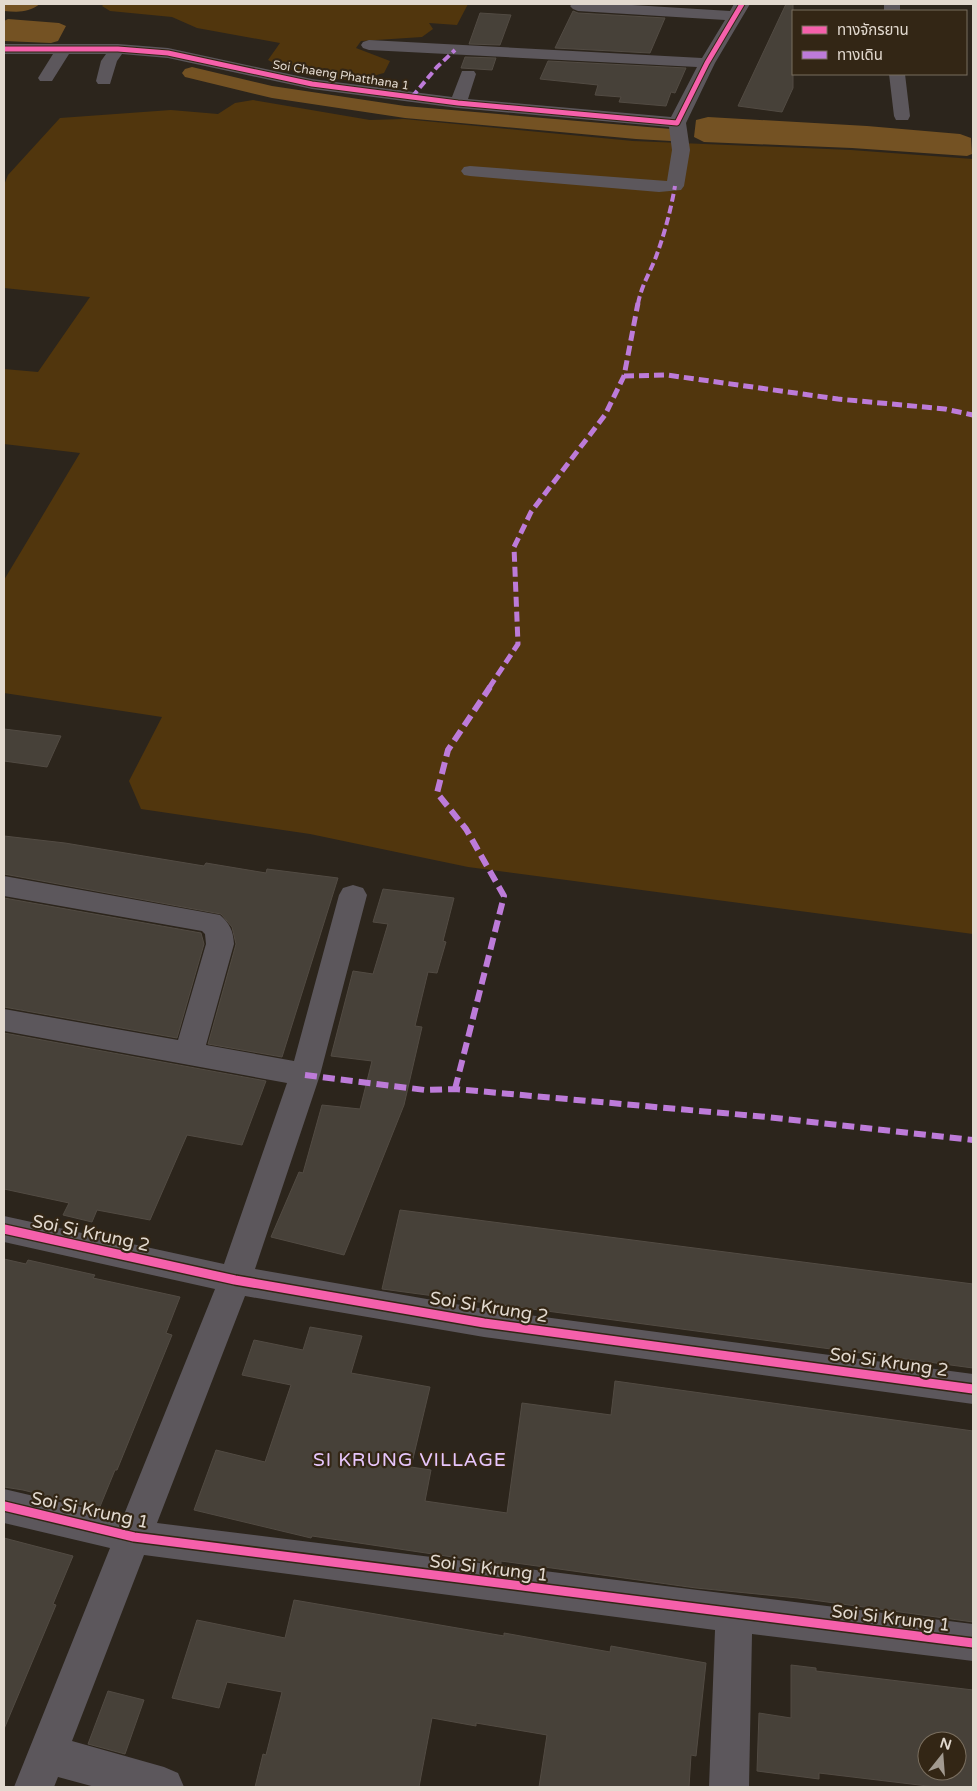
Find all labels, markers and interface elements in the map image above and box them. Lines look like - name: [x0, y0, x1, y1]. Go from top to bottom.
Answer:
- legend: [792, 10, 967, 75]
- text: ทางจักรยาน: [837, 21, 909, 39]
- text: ทางเดิน: [837, 46, 883, 64]
- street label: Soi Chaeng Phatthana 1: [272, 57, 410, 93]
- street label: Soi Si Krung 2: [30, 1210, 152, 1256]
- street label: Soi Si Krung 2: [428, 1287, 550, 1327]
- street label: Soi Si Krung 2: [828, 1343, 950, 1381]
- district label: SI KRUNG VILLAGE: [313, 1449, 507, 1471]
- street label: Soi Si Krung 1: [29, 1487, 151, 1533]
- street label: Soi Si Krung 1: [428, 1550, 550, 1586]
- street label: Soi Si Krung 1: [830, 1600, 952, 1636]
- north arrow: [917, 1731, 967, 1781]
- text: N: [938, 1734, 954, 1754]

